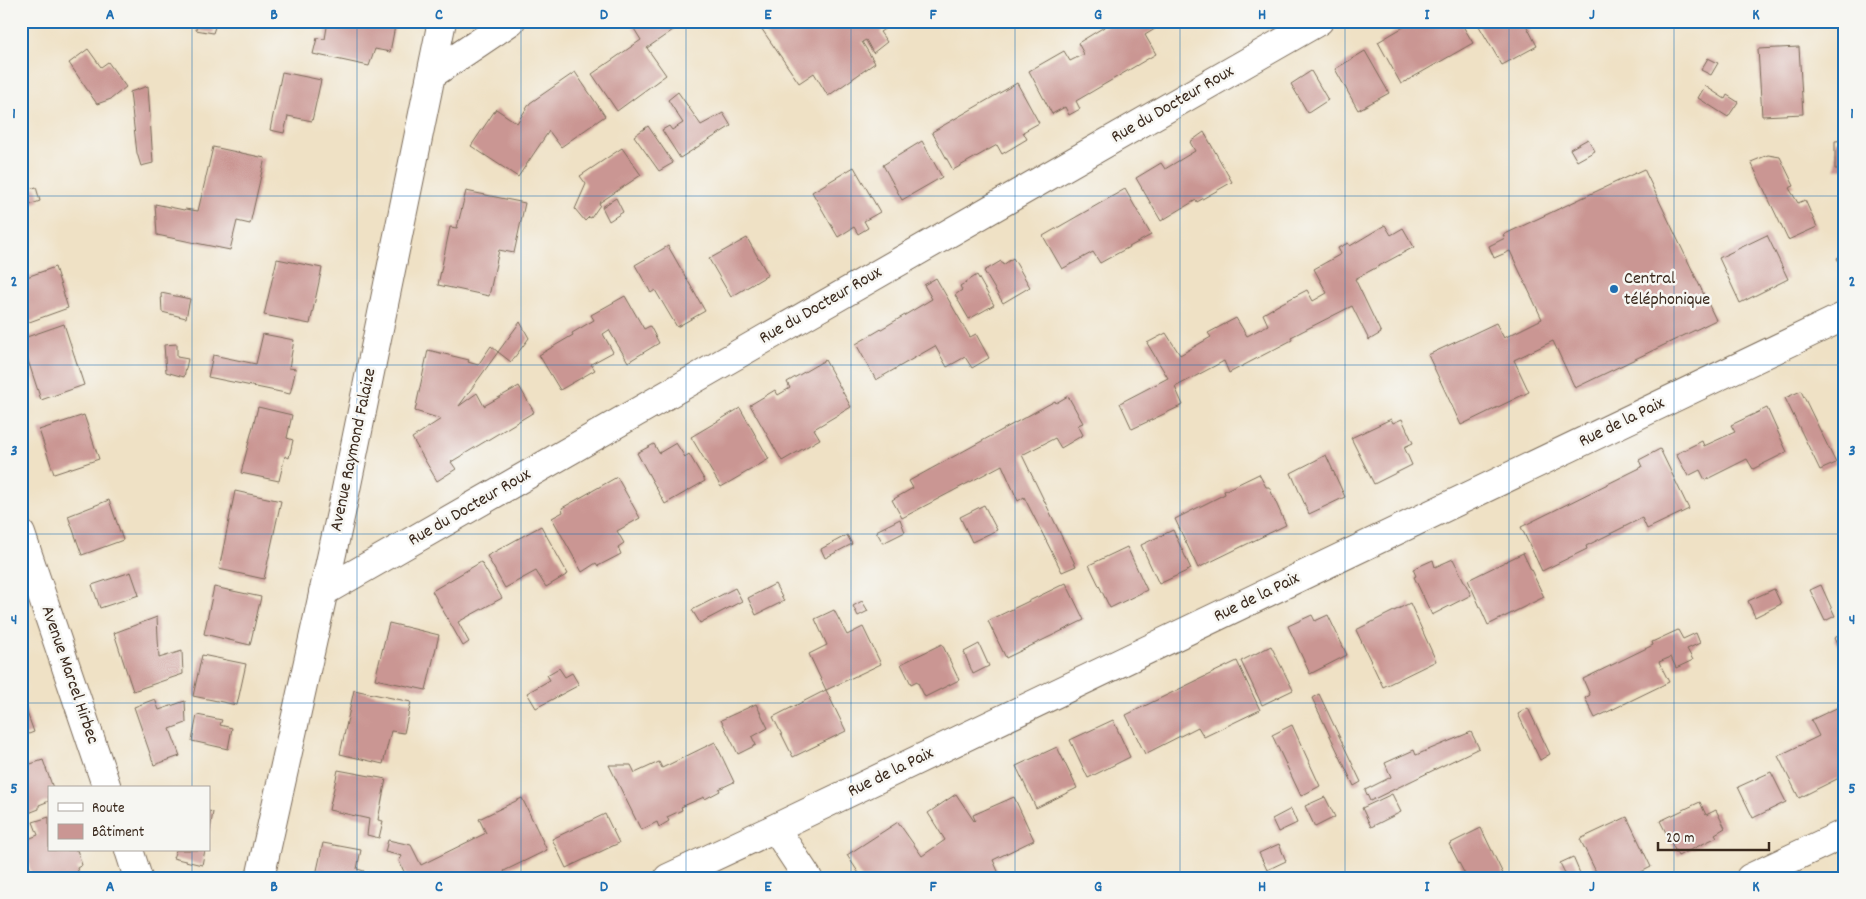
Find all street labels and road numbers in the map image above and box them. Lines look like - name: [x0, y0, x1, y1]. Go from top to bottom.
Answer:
- street label: Rue du Docteur Roux: [1107, 60, 1239, 150]
- street label: Rue du Docteur Roux: [755, 261, 887, 351]
- street label: Avenue Raymond Falaize: [324, 366, 384, 534]
- street label: Rue de la Paix: [1575, 391, 1669, 455]
- street label: Rue du Docteur Roux: [404, 463, 536, 553]
- street label: Rue de la Paix: [1210, 566, 1304, 630]
- street label: Avenue Marcel Hirbec: [34, 602, 104, 748]
- street label: Rue de la Paix: [844, 741, 938, 805]

